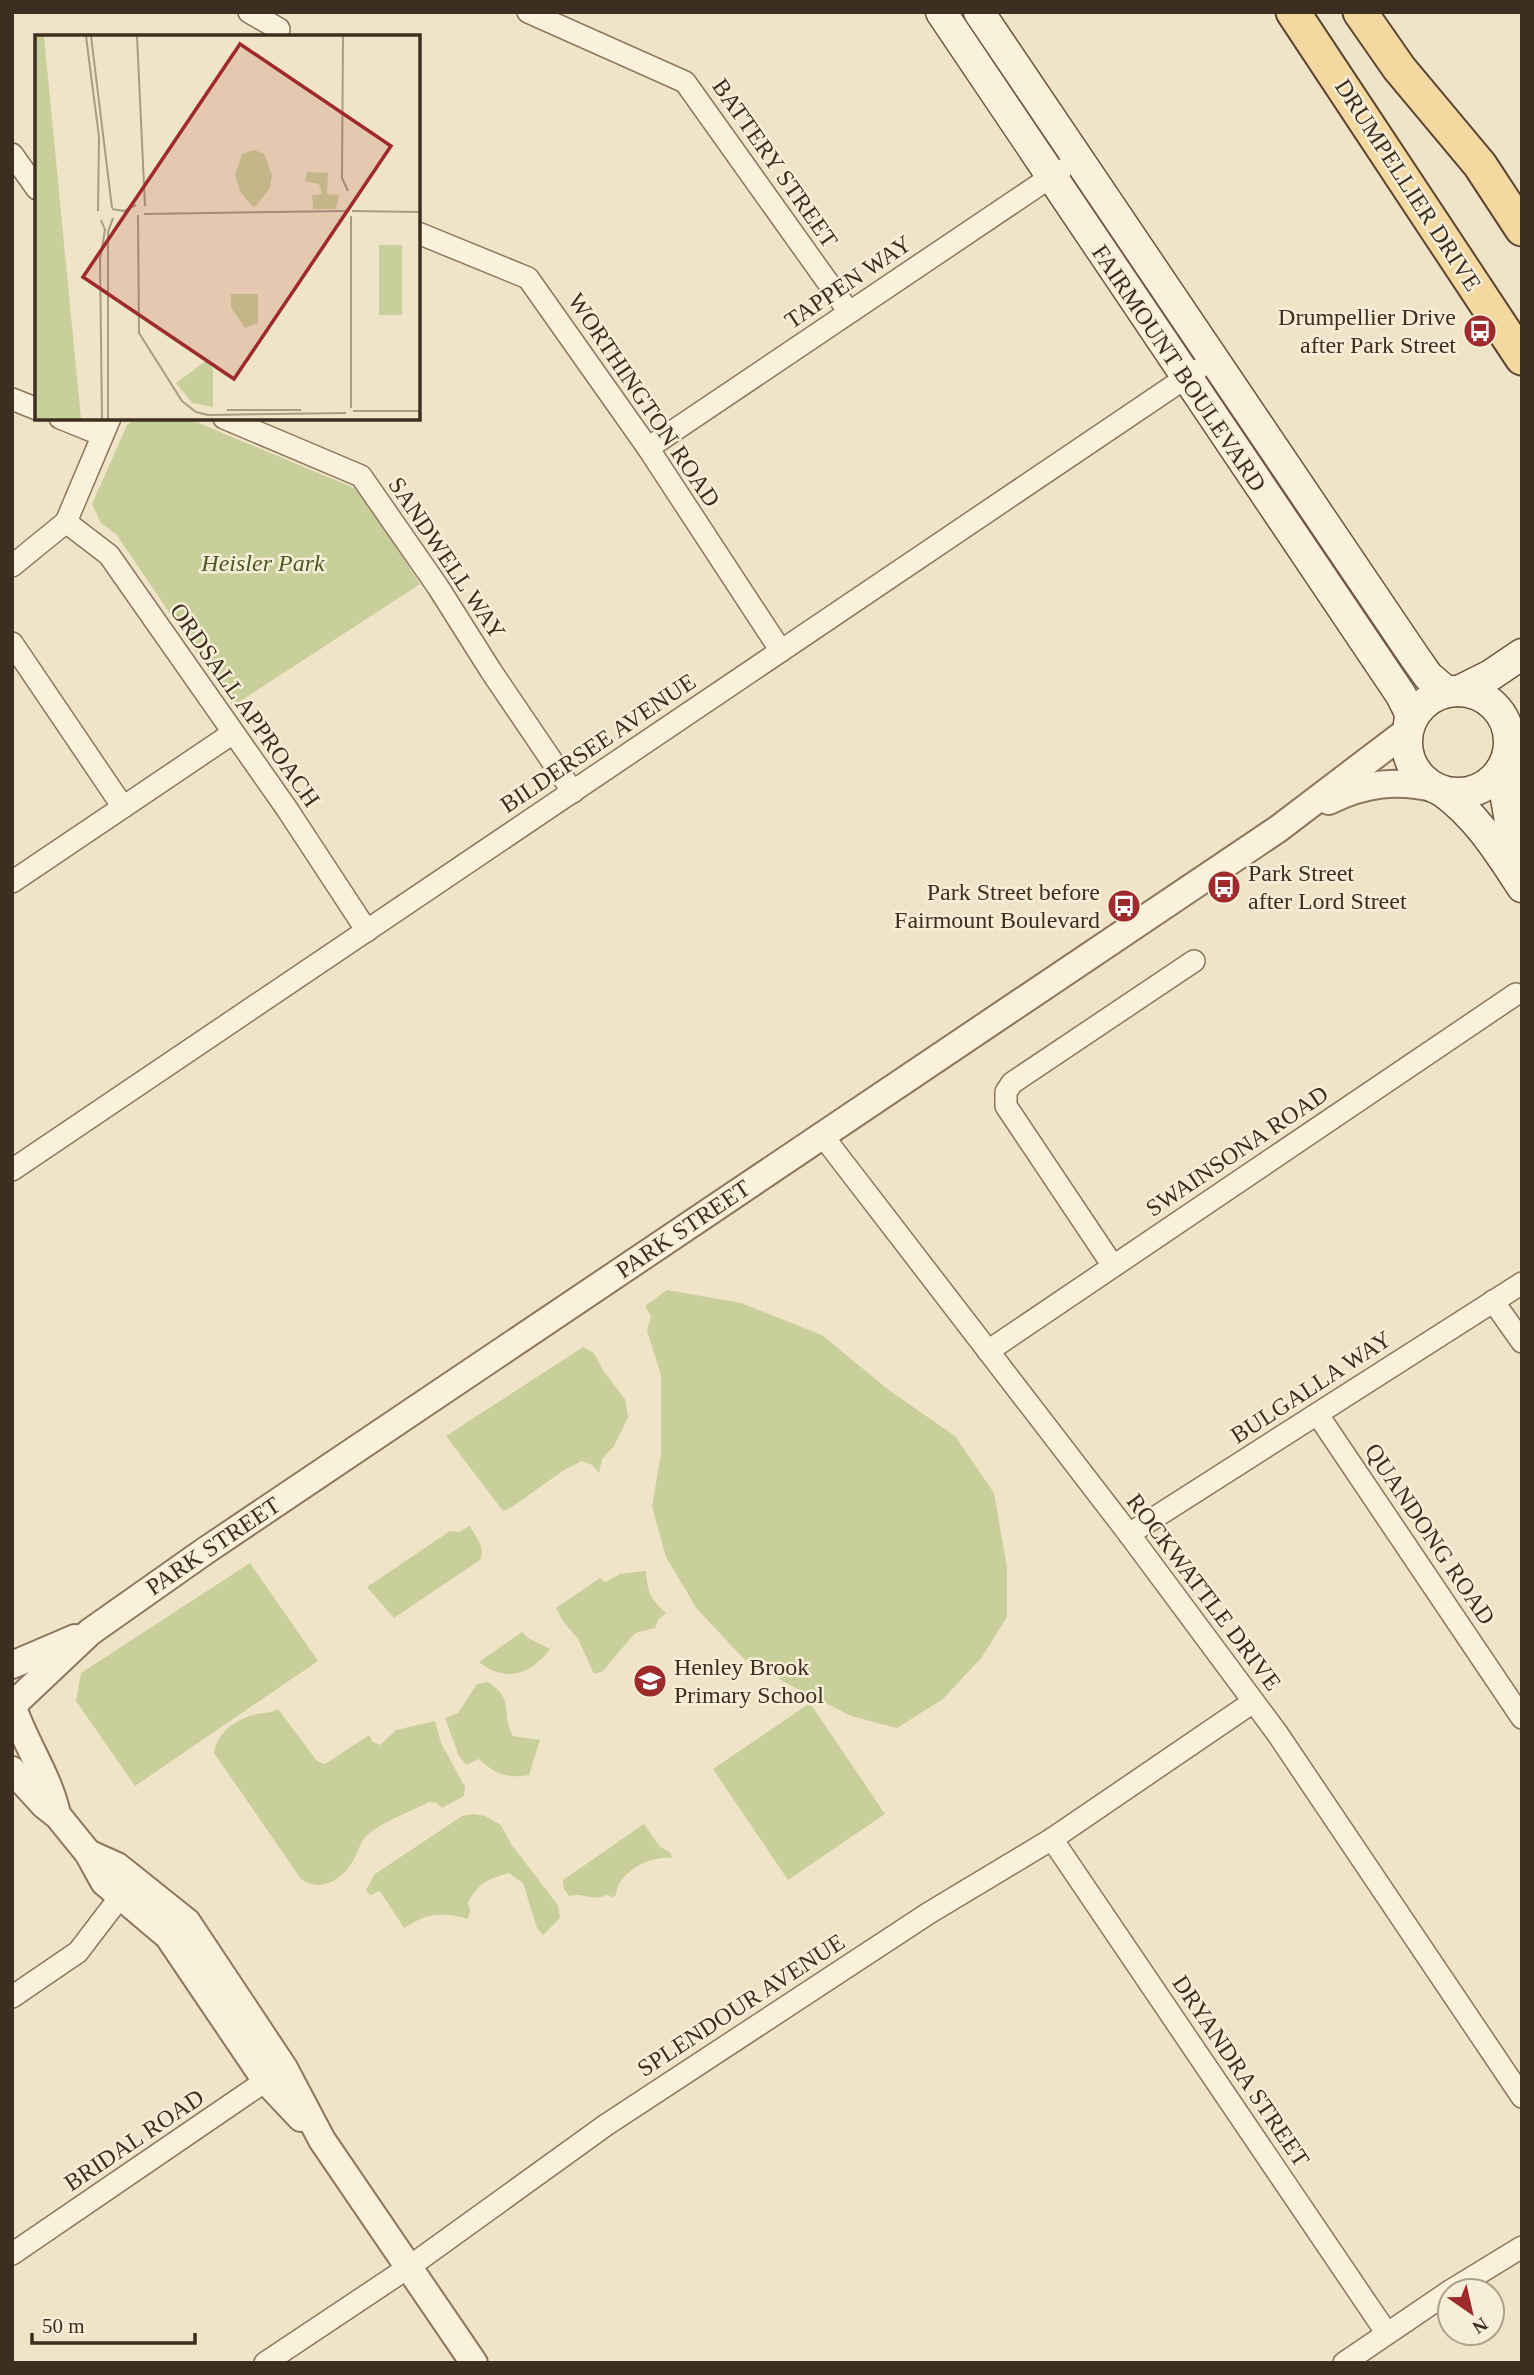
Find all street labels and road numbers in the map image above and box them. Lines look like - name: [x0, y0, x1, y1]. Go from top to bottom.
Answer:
- street label: BATTERY STREET: [707, 74, 843, 253]
- street label: DRUMPELLIER DRIVE: [1330, 74, 1486, 296]
- street label: TAPPEN WAY: [780, 230, 916, 334]
- street label: FAIRMOUNT BOULEVARD: [1087, 240, 1271, 496]
- street label: WORTHINGTON ROAD: [563, 288, 725, 512]
- street label: SANDWELL WAY: [383, 472, 511, 644]
- street label: ORDSALL APPROACH: [165, 598, 325, 812]
- street label: BILDERSEE AVENUE: [496, 668, 700, 818]
- street label: SWAINSONA ROAD: [1141, 1080, 1333, 1222]
- street label: PARK STREET: [611, 1174, 755, 1283]
- street label: BULGALLA WAY: [1226, 1325, 1396, 1449]
- street label: QUANDONG ROAD: [1360, 1439, 1500, 1629]
- street label: ROCKWATTLE DRIVE: [1122, 1489, 1286, 1695]
- street label: PARK STREET: [141, 1491, 285, 1600]
- street label: SPLENDOUR AVENUE: [633, 1928, 849, 2082]
- street label: DRYANDRA STREET: [1167, 1971, 1315, 2172]
- street label: BRIDAL ROAD: [59, 2084, 209, 2196]

